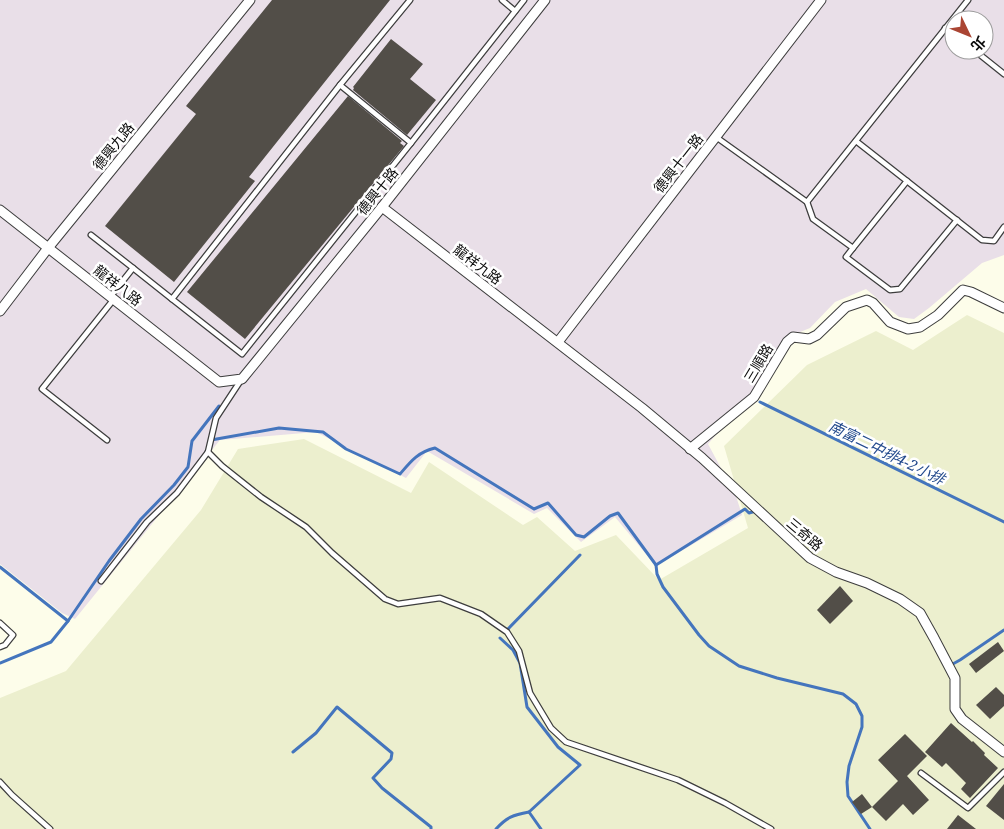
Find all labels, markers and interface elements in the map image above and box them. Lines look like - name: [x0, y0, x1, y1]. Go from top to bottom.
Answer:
- north arrow: [944, 10, 994, 60]
- text: 北: [967, 33, 991, 56]
- street label: 德興九路: [88, 118, 138, 174]
- street label: 德興十一路: [649, 130, 707, 196]
- street label: 德興十路: [352, 163, 402, 219]
- street label: 龍祥九路: [450, 240, 506, 288]
- street label: 龍祥八路: [90, 260, 146, 310]
- street label: 三順路: [739, 340, 777, 386]
- water label: 南富二中排4-2小排: [826, 415, 950, 490]
- street label: 三奇路: [783, 513, 827, 555]

